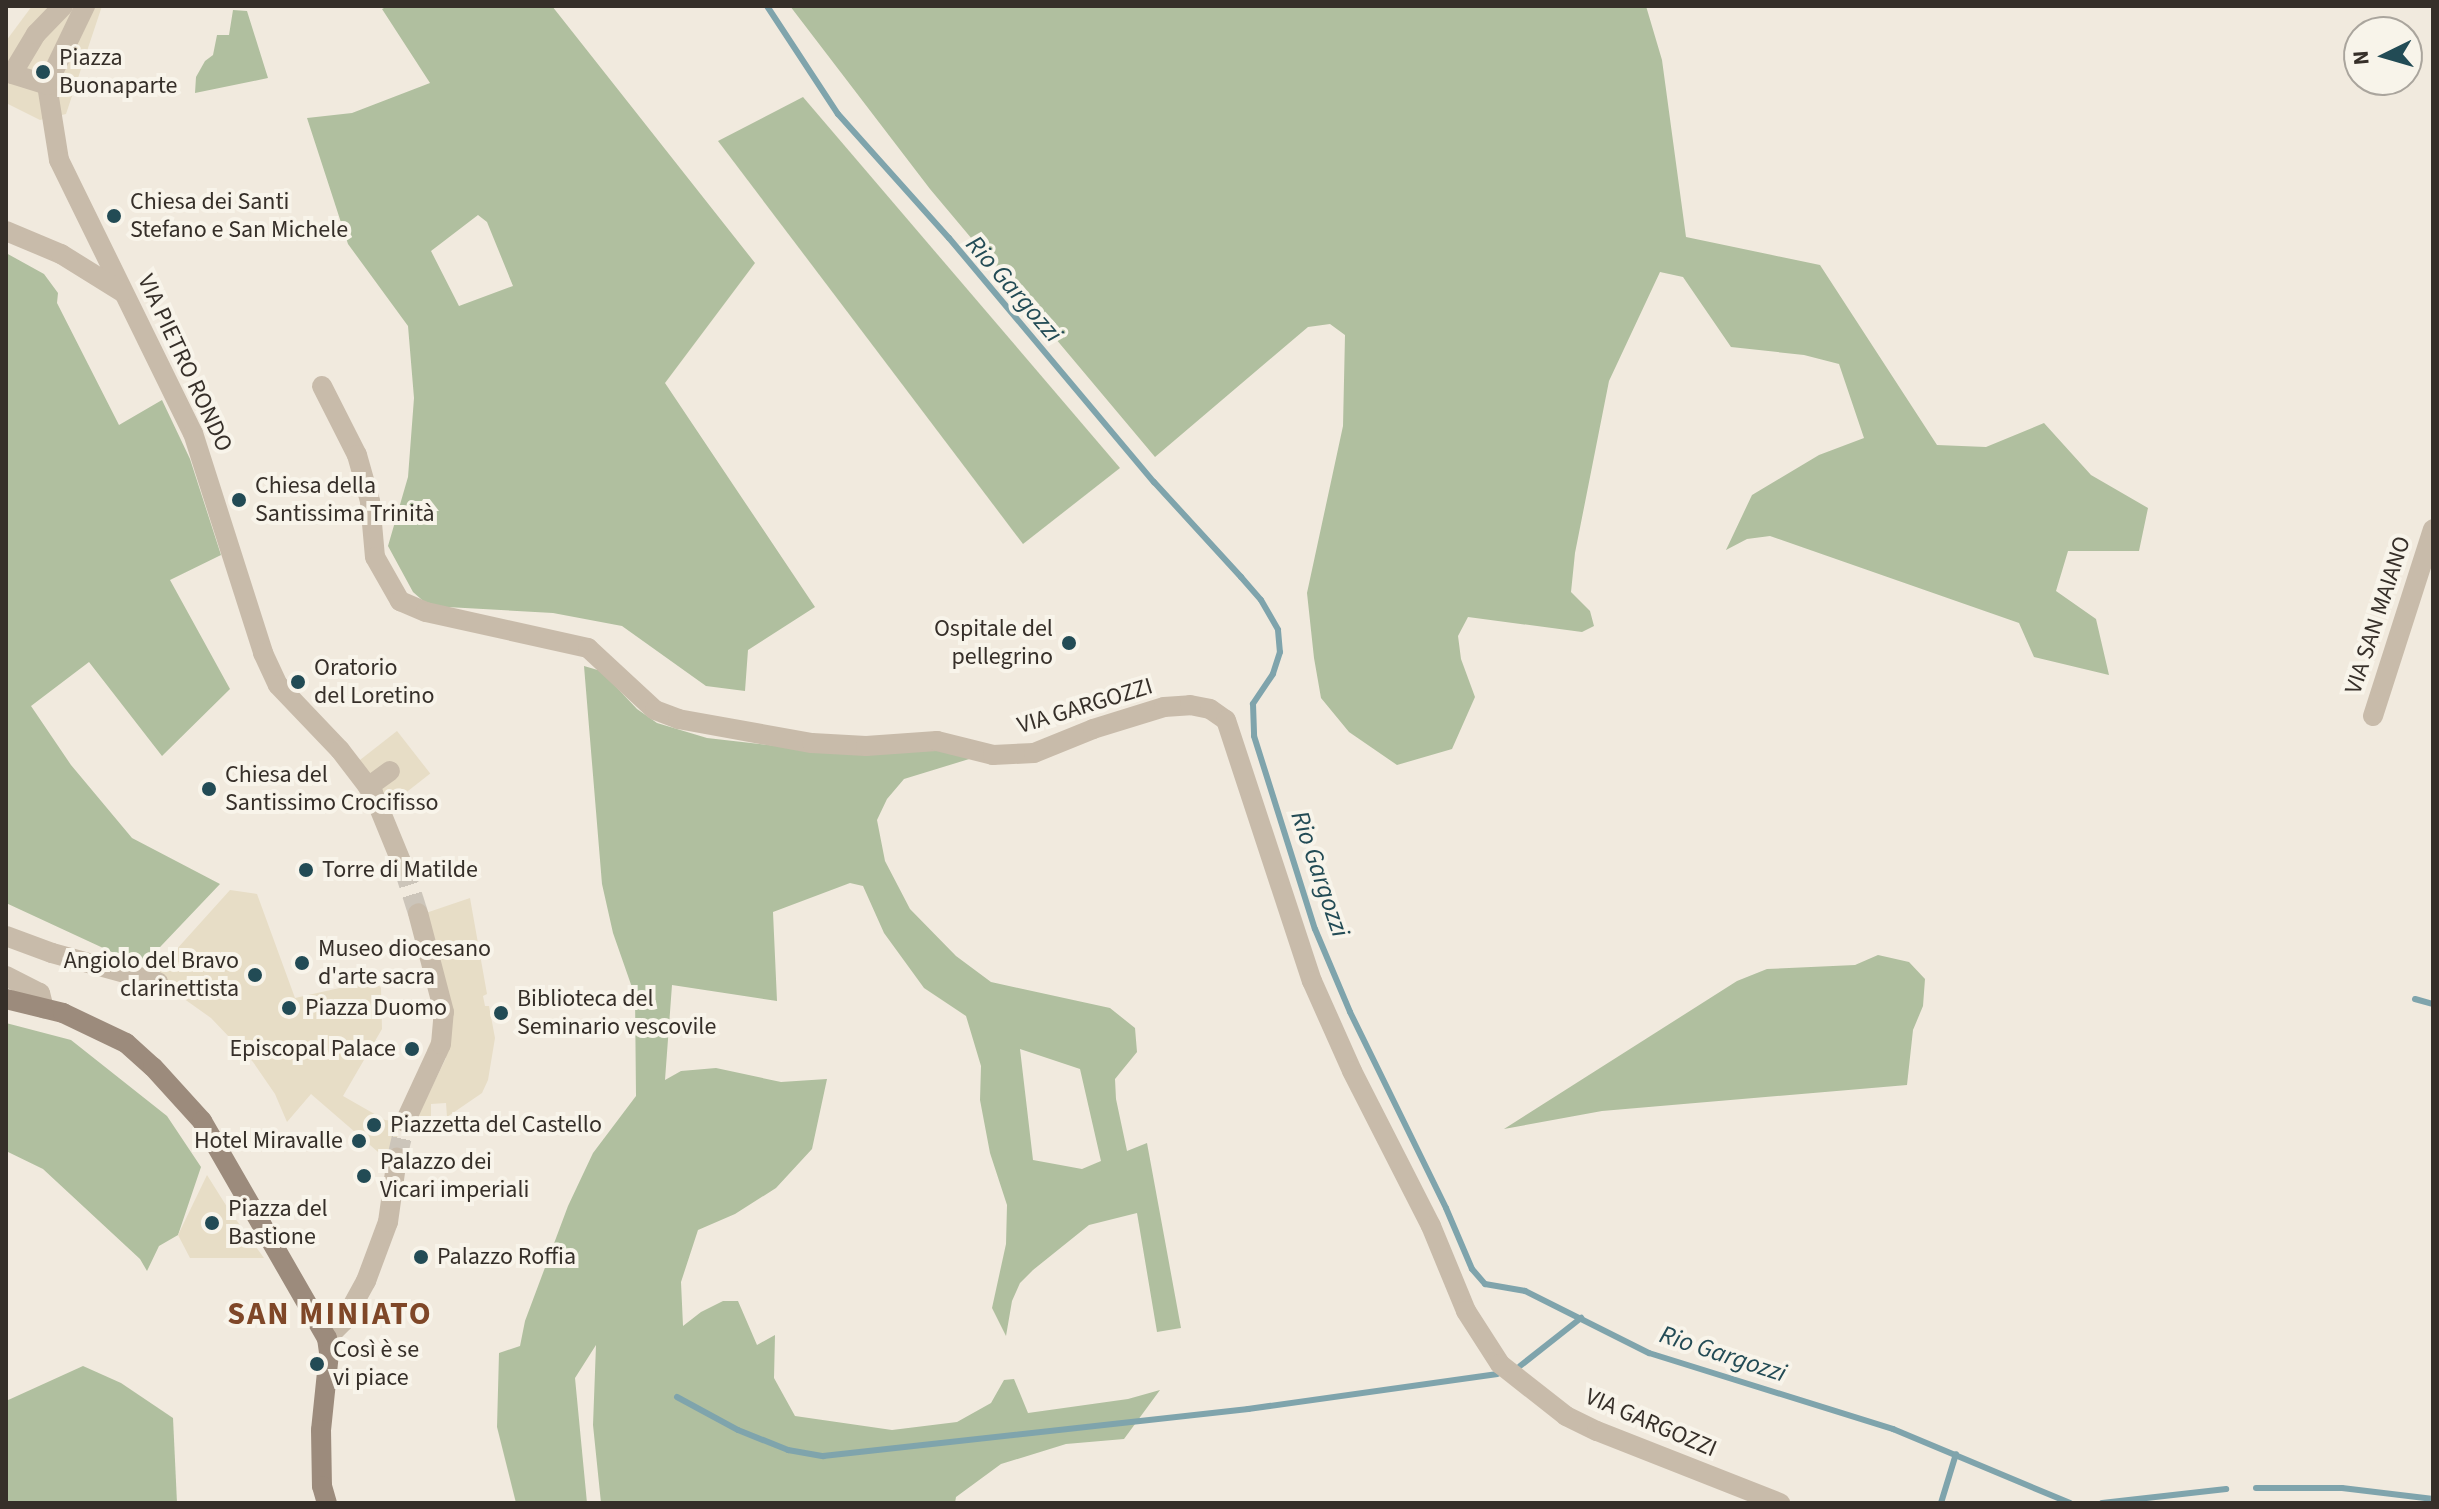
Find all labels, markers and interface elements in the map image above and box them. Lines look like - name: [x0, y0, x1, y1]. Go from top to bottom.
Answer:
- north arrow: [2343, 16, 2423, 96]
- place label: Piazza Buonaparte: [59, 44, 178, 100]
- text: N: [2345, 49, 2378, 67]
- marker: Piazza Buonaparte: [34, 63, 52, 81]
- place label: Chiesa dei Santi Stefano e San Michele: [130, 188, 348, 244]
- marker: Chiesa dei Santi Stefano e San Michele: [105, 207, 123, 225]
- water label: Rio Gargozzi: [959, 229, 1069, 349]
- street label: VIA PIETRO RONDO: [131, 270, 239, 456]
- place label: Chiesa della Santissima Trinità: [255, 472, 435, 528]
- marker: Chiesa della Santissima Trinità: [230, 491, 248, 509]
- street label: VIA SAN MAIANO: [2339, 533, 2417, 697]
- place label: Ospitale del pellegrino: [934, 615, 1053, 671]
- marker: Ospitale del pellegrino: [1060, 634, 1078, 652]
- place label: Oratorio del Loretino: [314, 654, 434, 710]
- street label: VIA GARGOZZI: [1014, 672, 1156, 740]
- marker: Oratorio del Loretino: [289, 673, 307, 691]
- place label: Chiesa del Santissimo Crocifisso: [225, 761, 438, 817]
- marker: Chiesa del Santissimo Crocifisso: [200, 780, 218, 798]
- water label: Rio Gargozzi: [1284, 807, 1356, 941]
- place label: Torre di Matilde: [322, 856, 478, 884]
- marker: Torre di Matilde: [297, 861, 315, 879]
- place label: Museo diocesano d'arte sacra: [318, 935, 491, 991]
- place label: Angiolo del Bravo clarinettista: [64, 947, 239, 1003]
- marker: Museo diocesano d'arte sacra: [293, 954, 311, 972]
- marker: Angiolo del Bravo clarinettista: [246, 966, 264, 984]
- place label: Biblioteca del Seminario vescovile: [517, 985, 716, 1041]
- place label: Piazza Duomo: [305, 994, 447, 1022]
- marker: Piazza Duomo: [280, 999, 298, 1017]
- marker: Biblioteca del Seminario vescovile: [492, 1004, 510, 1022]
- place label: Episcopal Palace: [229, 1035, 396, 1063]
- marker: Episcopal Palace: [403, 1040, 421, 1058]
- place label: Piazzetta del Castello: [390, 1111, 602, 1139]
- marker: Piazzetta del Castello: [365, 1116, 383, 1134]
- place label: Hotel Miravalle: [194, 1127, 343, 1155]
- marker: Hotel Miravalle: [350, 1132, 368, 1150]
- place label: Palazzo dei Vicari imperiali: [380, 1148, 529, 1204]
- marker: Palazzo dei Vicari imperiali: [355, 1167, 373, 1185]
- place label: Piazza del Bastione: [228, 1195, 328, 1251]
- marker: Piazza del Bastione: [203, 1214, 221, 1232]
- place label: Palazzo Roffia: [437, 1243, 576, 1271]
- marker: Palazzo Roffia: [412, 1248, 430, 1266]
- district label: SAN MINIATO: [227, 1295, 433, 1333]
- water label: Rio Gargozzi: [1656, 1319, 1790, 1389]
- place label: Così è se vi piace: [333, 1336, 419, 1392]
- marker: Così è se vi piace: [308, 1355, 326, 1373]
- street label: VIA GARGOZZI: [1581, 1382, 1721, 1464]

